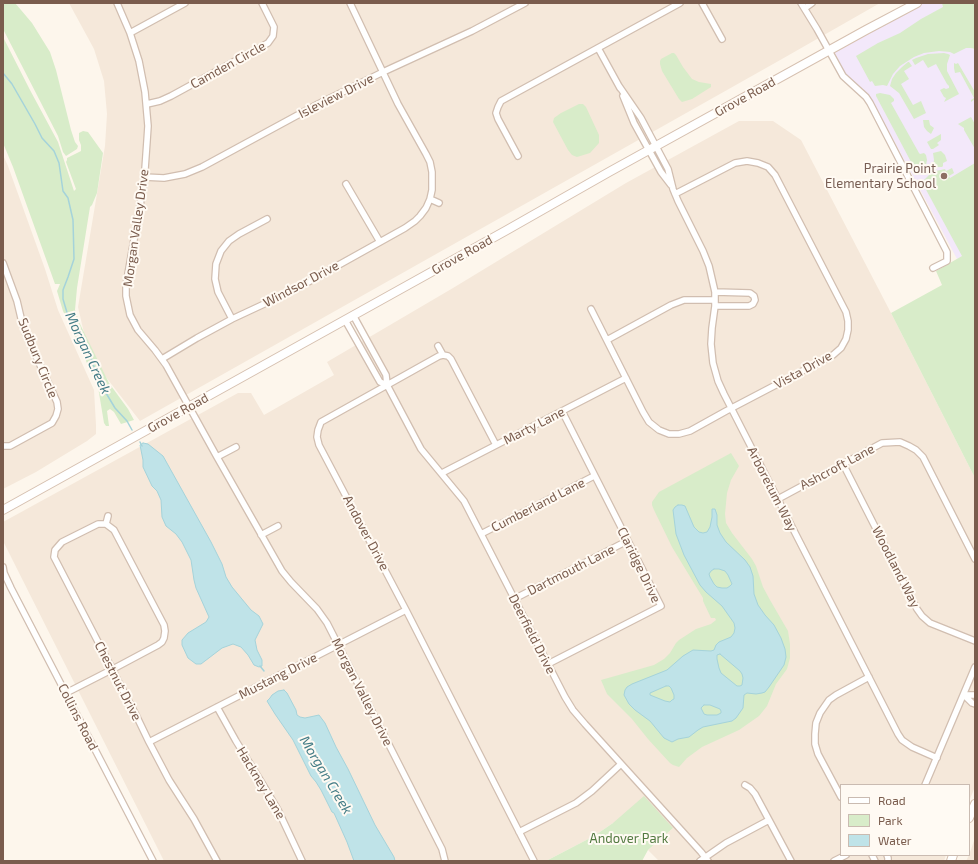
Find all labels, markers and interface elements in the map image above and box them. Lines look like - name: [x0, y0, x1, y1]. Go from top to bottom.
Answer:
- street label: Camden Circle: [188, 38, 268, 92]
- street label: Isleview Drive: [296, 70, 376, 122]
- street label: Grove Road: [712, 74, 778, 120]
- place label: Prairie Point Elementary School: [825, 161, 936, 192]
- street label: Morgan Valley Drive: [120, 168, 152, 288]
- marker: Prairie Point Elementary School: [939, 171, 949, 181]
- street label: Grove Road: [429, 232, 495, 278]
- street label: Windsor Drive: [260, 258, 342, 310]
- water label: Morgan Creek: [62, 309, 114, 397]
- street label: Sudbury Circle: [15, 316, 61, 400]
- street label: Vista Drive: [771, 348, 835, 392]
- street label: Grove Road: [145, 390, 211, 436]
- street label: Marty Lane: [501, 404, 567, 448]
- street label: Ashcroft Lane: [797, 441, 877, 493]
- street label: Arboretum Way: [744, 444, 800, 534]
- street label: Cumberland Lane: [489, 475, 587, 535]
- street label: Andover Drive: [340, 493, 392, 573]
- street label: Woodland Way: [869, 524, 923, 610]
- street label: Claridge Drive: [614, 525, 664, 605]
- street label: Dartmouth Lane: [525, 541, 617, 599]
- street label: Deerfield Drive: [505, 591, 559, 677]
- street label: Morgan Valley Drive: [328, 636, 396, 748]
- street label: Chestnut Drive: [91, 639, 145, 723]
- street label: Mustang Drive: [236, 650, 320, 702]
- street label: Collins Road: [55, 681, 101, 753]
- water label: Morgan Creek: [296, 733, 356, 817]
- street label: Hackney Lane: [233, 744, 289, 822]
- legend: [840, 784, 970, 856]
- text: Road: [878, 793, 906, 807]
- text: Park: [878, 813, 903, 827]
- park label: Andover Park: [590, 831, 668, 847]
- text: Water: [878, 833, 912, 847]

